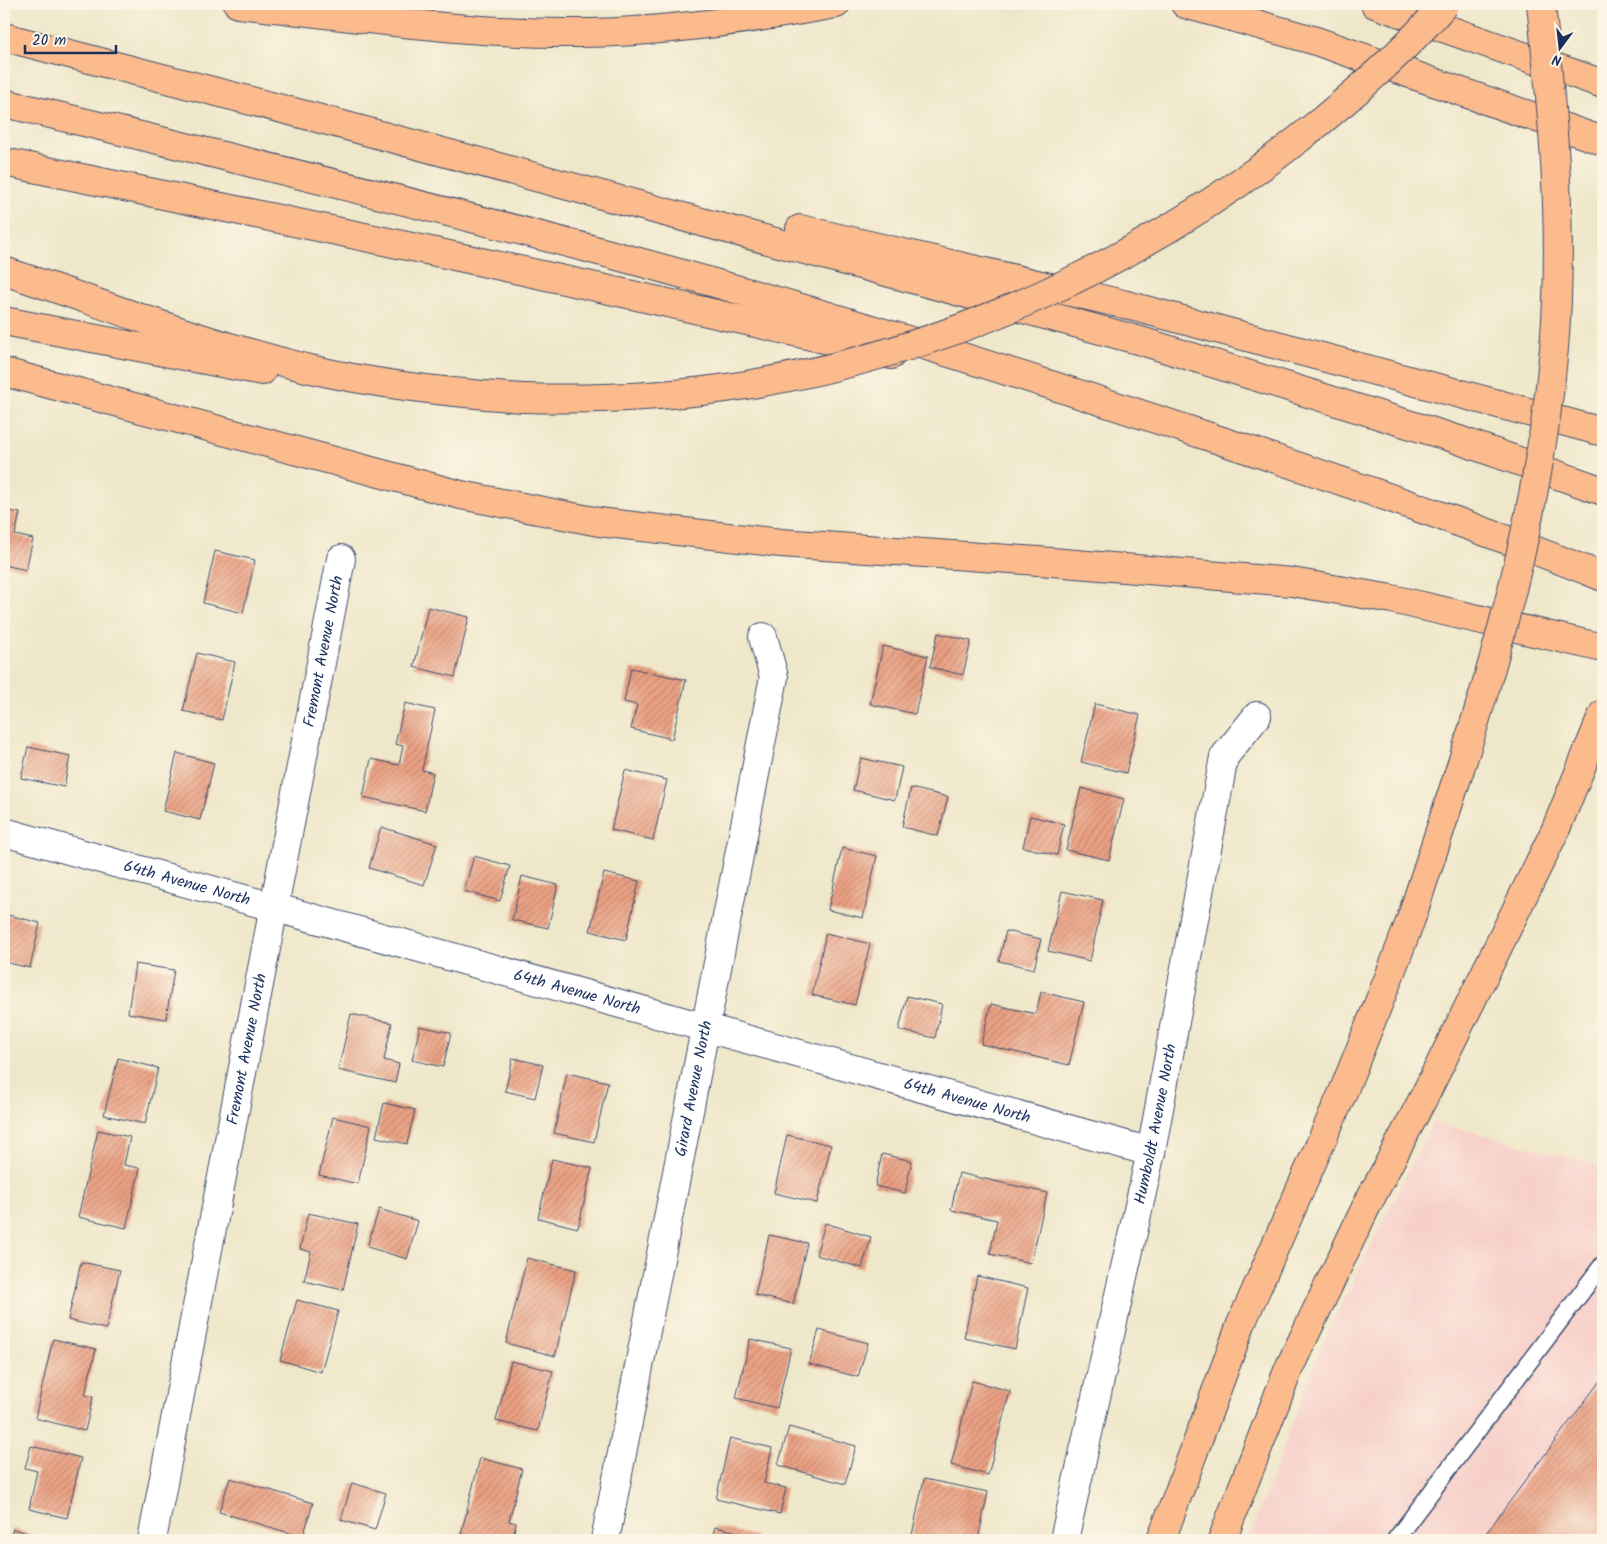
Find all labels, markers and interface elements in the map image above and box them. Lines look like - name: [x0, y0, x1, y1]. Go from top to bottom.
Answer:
- scale bar: [25, 22, 116, 54]
- north arrow: [1534, 22, 1584, 72]
- text: 20 m: [32, 29, 66, 53]
- text: N: [1550, 48, 1564, 71]
- street label: Fremont Avenue North: [296, 573, 350, 729]
- street label: 64th Avenue North: [121, 853, 253, 913]
- street label: 64th Avenue North: [511, 962, 643, 1021]
- street label: Fremont Avenue North: [220, 971, 273, 1127]
- street label: Girard Avenue North: [668, 1019, 719, 1159]
- street label: Humboldt Avenue North: [1127, 1042, 1183, 1207]
- street label: 64th Avenue North: [901, 1071, 1034, 1130]

